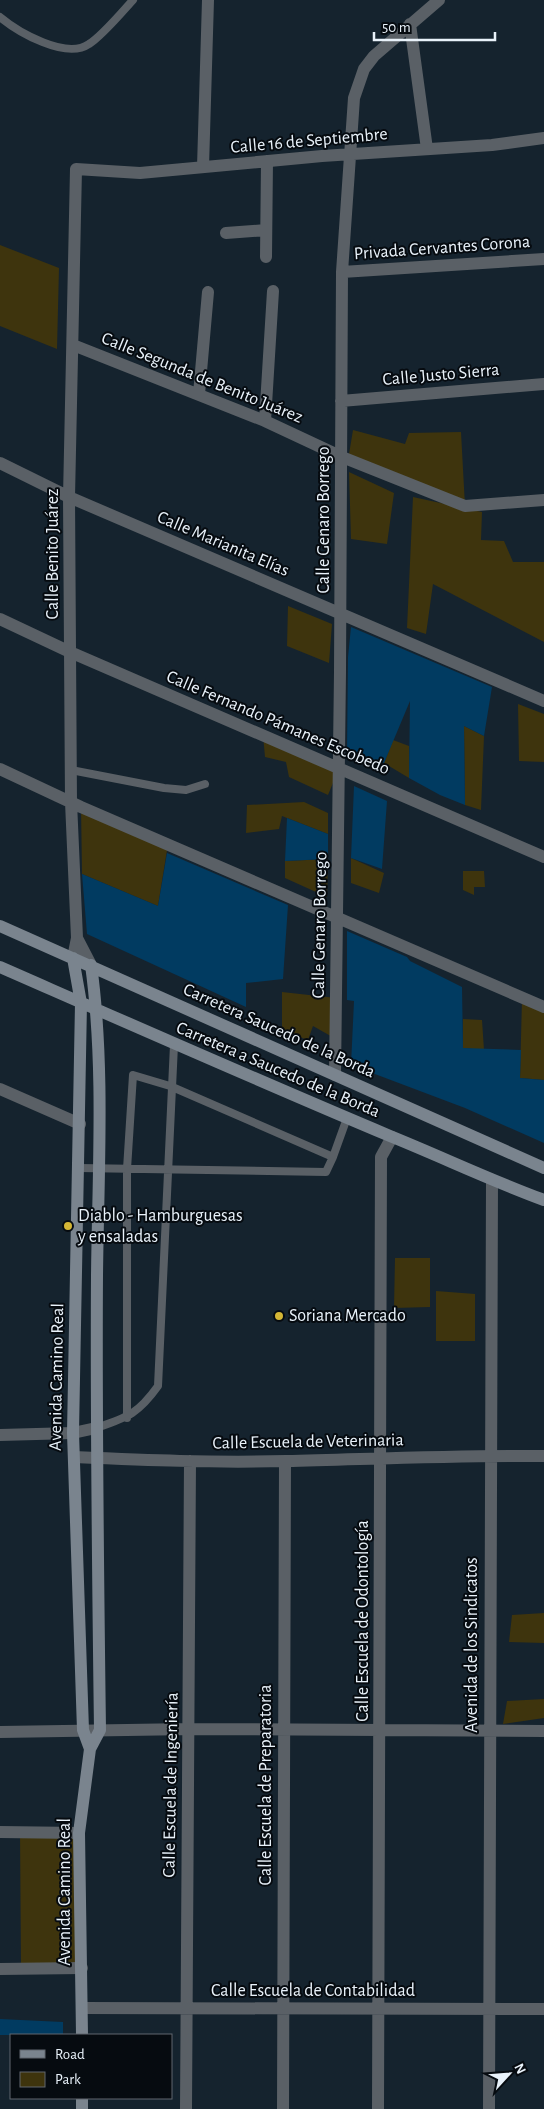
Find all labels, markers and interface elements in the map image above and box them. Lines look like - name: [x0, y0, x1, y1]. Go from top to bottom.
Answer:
- scale bar: [374, 10, 495, 42]
- text: 50 m: [382, 20, 411, 35]
- street label: Calle 16 de Septiembre: [230, 125, 388, 157]
- street label: Privada Cervantes Corona: [353, 233, 531, 263]
- street label: Calle Segunda de Benito Juárez: [99, 329, 305, 427]
- street label: Calle Justo Sierra: [382, 361, 500, 389]
- street label: Calle Genaro Borrego: [315, 446, 333, 594]
- street label: Calle Benito Juárez: [44, 489, 62, 619]
- street label: Calle Marianita Elías: [154, 508, 292, 580]
- street label: Calle Fernando Pámanes Escobedo: [164, 668, 392, 778]
- street label: Calle Genaro Borrego: [310, 851, 330, 999]
- street label: Carretera Saucedo de la Borda: [180, 980, 378, 1082]
- street label: Carretera a Saucedo de la Borda: [174, 1019, 382, 1121]
- place label: Diablo - Hamburguesas y ensaladas: [77, 1207, 243, 1246]
- marker: Diablo - Hamburguesas y ensaladas: [62, 1220, 74, 1232]
- street label: Avenida Camino Real: [47, 1303, 67, 1451]
- place label: Soriana Mercado: [289, 1307, 406, 1325]
- marker: Soriana Mercado: [273, 1310, 285, 1322]
- street label: Calle Escuela de Veterinaria: [212, 1431, 404, 1453]
- street label: Calle Escuela de Odontología: [354, 1520, 372, 1722]
- street label: Avenida de los Sindicatos: [463, 1557, 481, 1733]
- street label: Calle Escuela de Preparatoria: [257, 1685, 275, 1885]
- street label: Calle Escuela de Ingeniería: [160, 1692, 182, 1878]
- street label: Avenida Camino Real: [56, 1818, 74, 1966]
- street label: Calle Escuela de Contabilidad: [211, 1982, 415, 2000]
- legend: [10, 2034, 172, 2099]
- text: Road: [55, 2047, 85, 2062]
- north arrow: [484, 2049, 534, 2099]
- text: N: [511, 2061, 528, 2076]
- text: Park: [55, 2072, 81, 2087]

